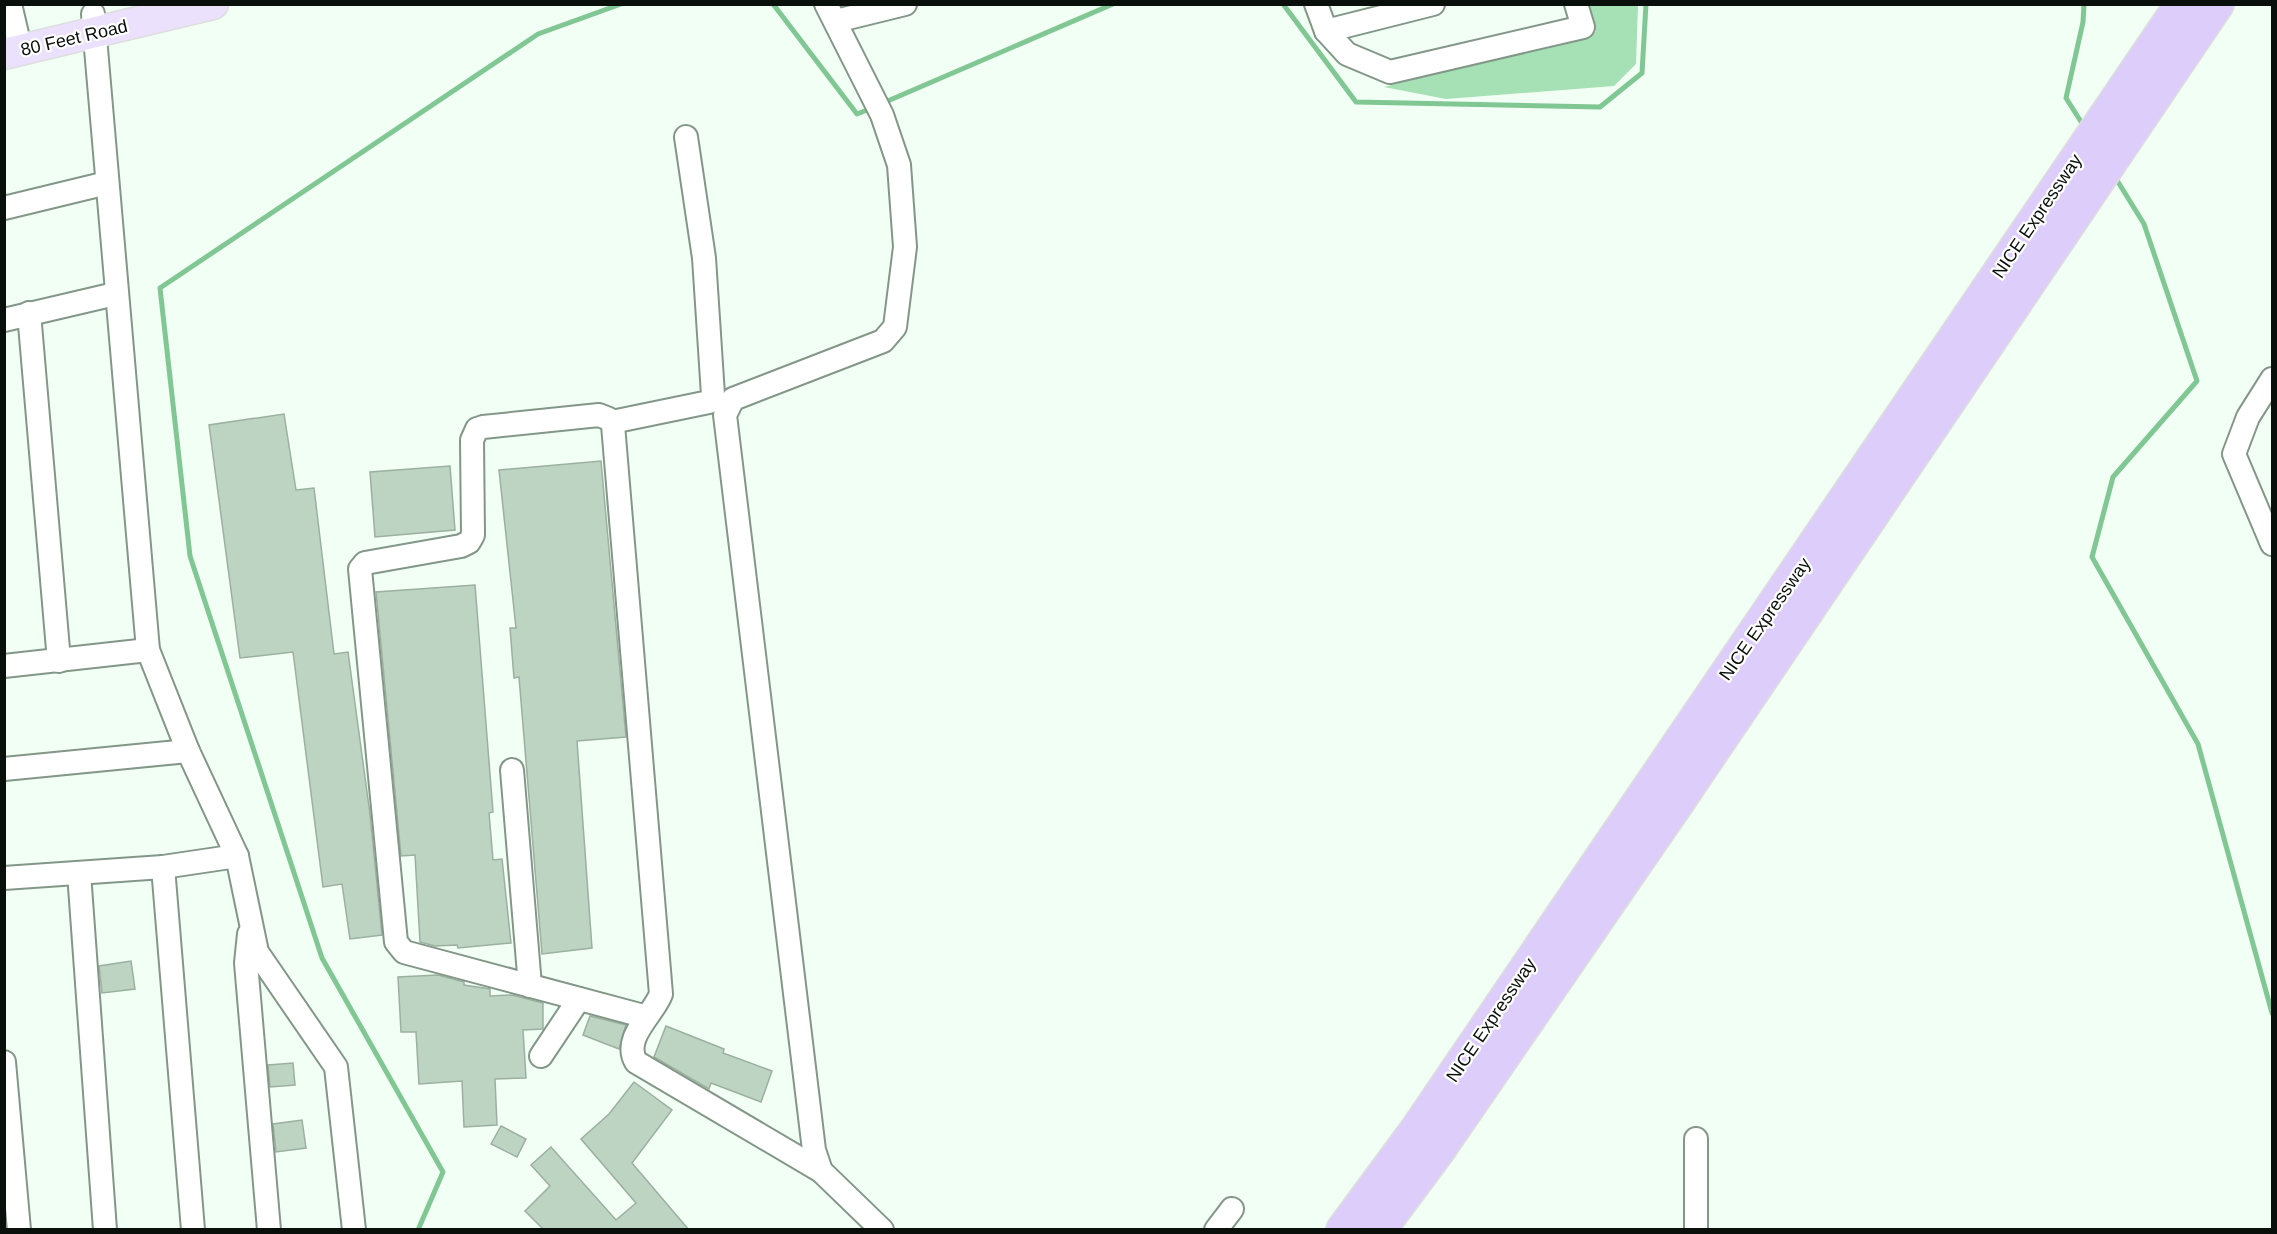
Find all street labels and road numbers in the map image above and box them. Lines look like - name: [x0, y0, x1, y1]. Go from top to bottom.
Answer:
- street label: 80 Feet Road: [19, 16, 129, 60]
- street label: NICE Expressway: [1988, 150, 2086, 282]
- street label: NICE Expressway: [1715, 554, 1815, 684]
- street label: NICE Expressway: [1442, 954, 1540, 1086]

